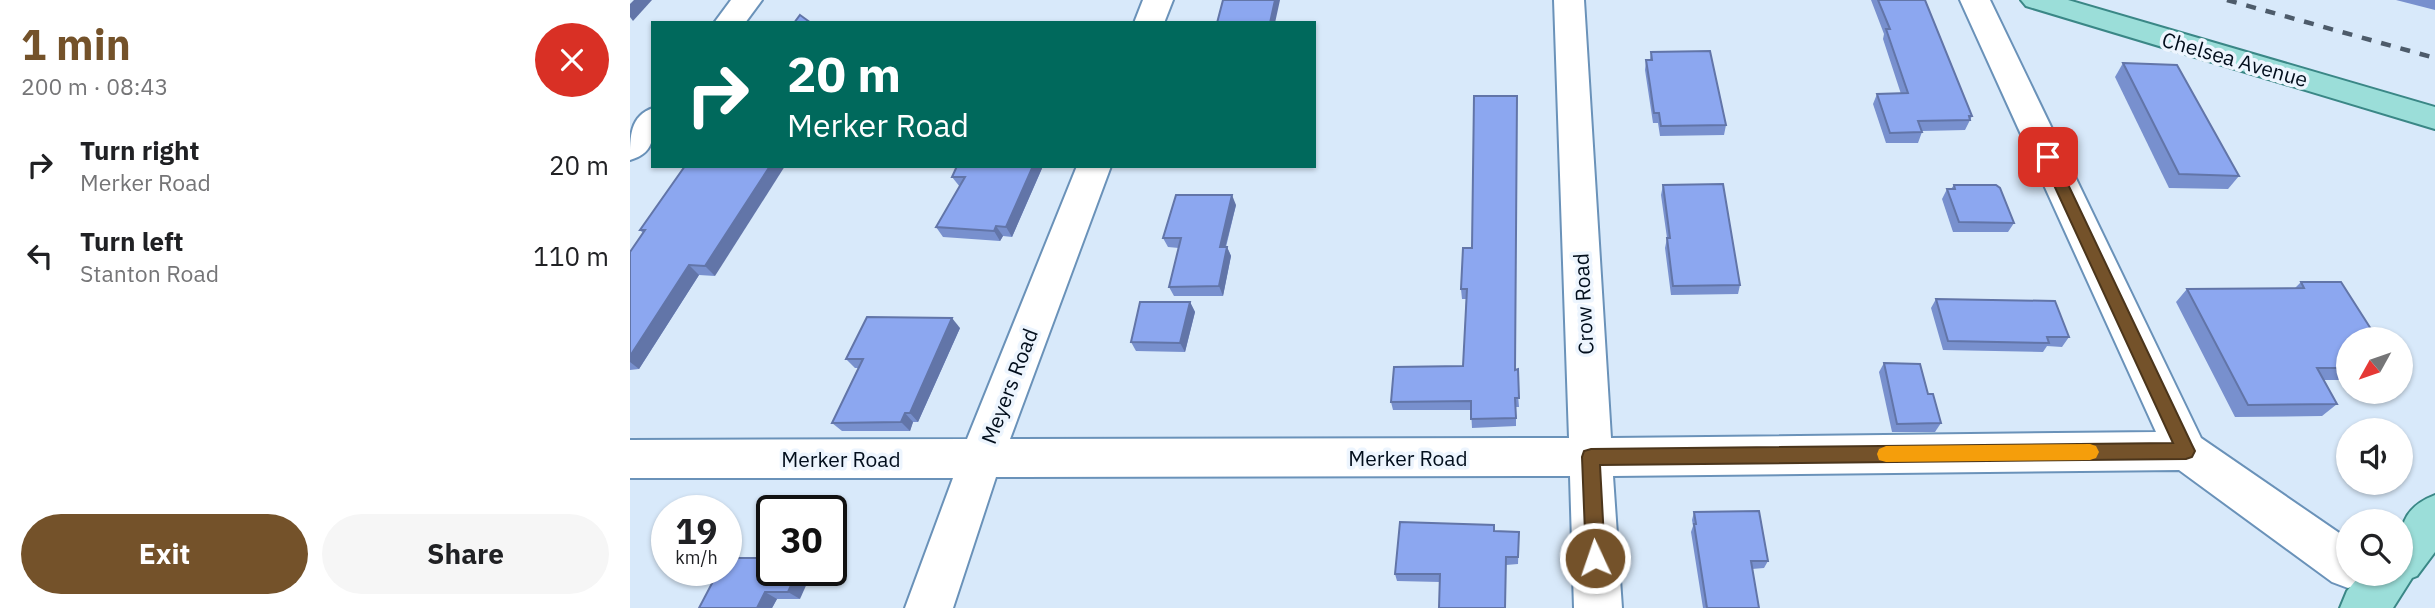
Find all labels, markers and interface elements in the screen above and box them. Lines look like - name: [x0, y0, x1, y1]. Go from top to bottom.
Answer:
- text: 1 min: [21, 17, 131, 72]
- button: close: [535, 23, 609, 97]
- street label: Chelsea Avenue: [2159, 25, 2311, 93]
- text: 20 m: [787, 42, 901, 105]
- icon: right: [672, 49, 763, 140]
- text: 200 m · 08:43: [21, 71, 168, 101]
- text: Merker Road: [787, 104, 969, 146]
- pin: [2018, 127, 2078, 187]
- text: Turn right: [80, 133, 199, 167]
- icon: arrive: [2029, 138, 2067, 176]
- icon: right: [21, 146, 59, 184]
- text: 20 m: [549, 148, 609, 182]
- text: Merker Road: [80, 167, 211, 197]
- text: Turn left: [80, 224, 183, 258]
- icon: left: [21, 237, 59, 275]
- text: 110 m: [533, 239, 609, 273]
- street label: Crow Road: [1566, 253, 1600, 355]
- text: Stanton Road: [80, 258, 219, 288]
- street label: Meyers Road: [974, 324, 1044, 448]
- north arrow: [2336, 327, 2413, 404]
- map controls: [2336, 327, 2413, 586]
- button: sound: [2336, 418, 2413, 495]
- street label: Merker Road: [1348, 444, 1468, 472]
- street label: Merker Road: [781, 445, 901, 473]
- speed limit sign: 30: [756, 495, 847, 586]
- text: 19: [675, 508, 718, 554]
- button: search: [2336, 509, 2413, 586]
- button: Exit: [21, 514, 308, 594]
- button: Share: [322, 514, 609, 594]
- position arrow: [1558, 521, 1632, 595]
- text: km/h: [675, 546, 718, 569]

